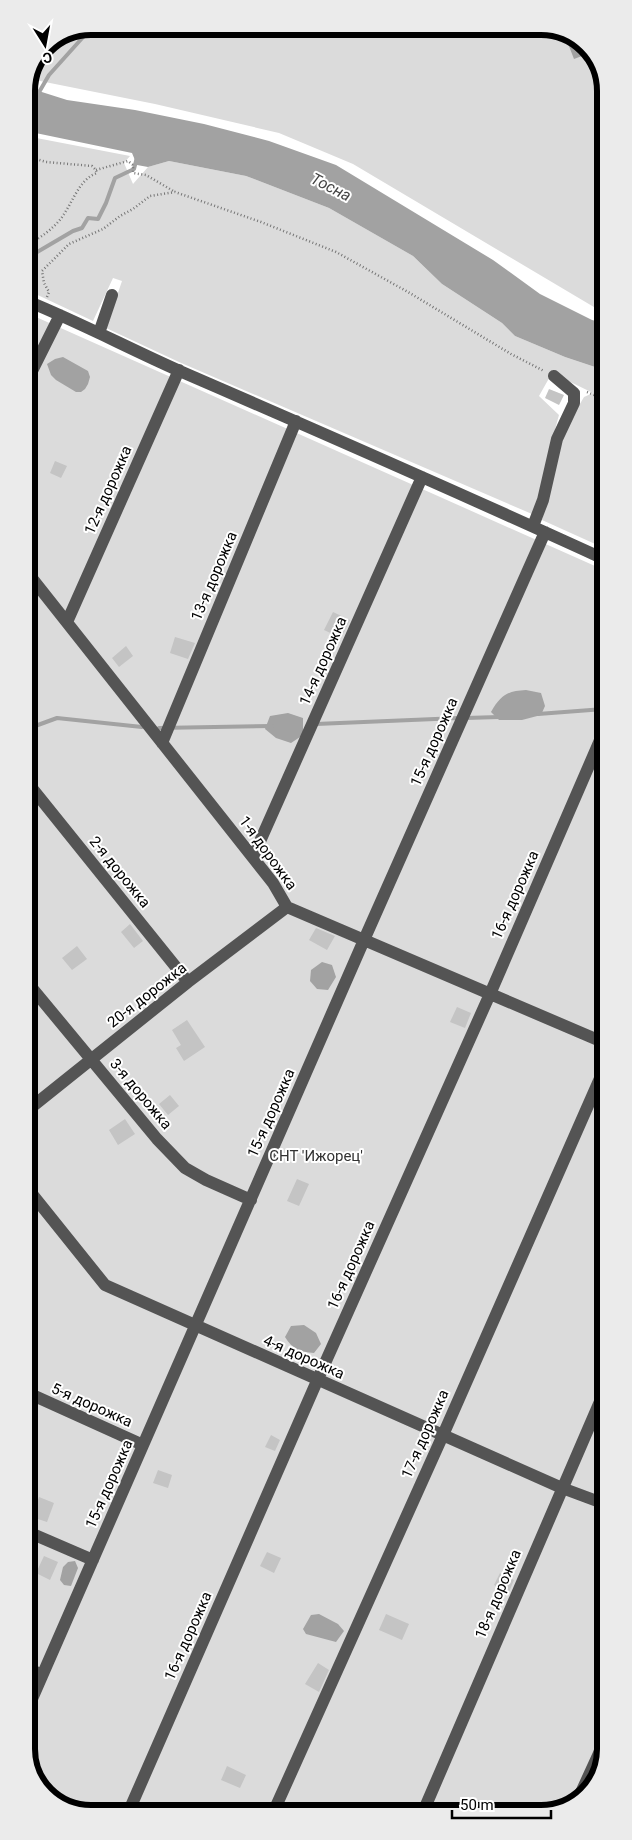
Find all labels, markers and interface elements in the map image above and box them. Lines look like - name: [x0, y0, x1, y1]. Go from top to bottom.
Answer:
- north arrow: [20, 20, 70, 70]
- text: С: [41, 49, 54, 66]
- water label: Тосна: [308, 169, 354, 205]
- street label: 12-я дорожка: [80, 443, 136, 537]
- street label: 13-я дорожка: [187, 529, 241, 623]
- street label: 14-я дорожка: [295, 614, 351, 708]
- street label: 15-я дорожка: [406, 695, 462, 789]
- street label: 1-я дорожка: [235, 813, 301, 893]
- street label: 2-я дорожка: [86, 833, 154, 911]
- street label: 16-я дорожка: [487, 848, 543, 942]
- street label: 20-я дорожка: [104, 959, 190, 1031]
- street label: 3-я дорожка: [106, 1055, 176, 1133]
- street label: 15-я дорожка: [243, 1066, 299, 1160]
- park label: СНТ 'Ижорец': [269, 1147, 363, 1165]
- street label: 16-я дорожка: [323, 1218, 379, 1312]
- street label: 4-я дорожка: [261, 1331, 347, 1383]
- street label: 5-я дорожка: [49, 1379, 135, 1431]
- street label: 17-я дорожка: [397, 1387, 453, 1481]
- street label: 15-я дорожка: [81, 1437, 137, 1531]
- street label: 18-я дорожка: [471, 1547, 525, 1641]
- street label: 16-я дорожка: [160, 1589, 216, 1683]
- scale bar: [452, 1788, 551, 1820]
- text: 50 m: [460, 1796, 494, 1814]

